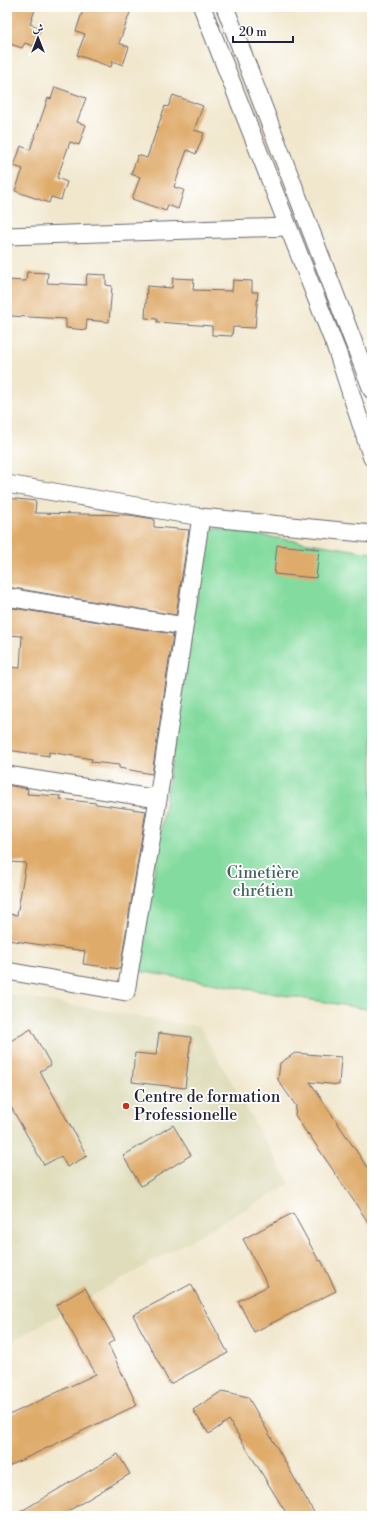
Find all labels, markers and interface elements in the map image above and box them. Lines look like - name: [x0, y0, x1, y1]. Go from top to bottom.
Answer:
- north arrow: [18, 18, 58, 58]
- scale bar: [233, 18, 293, 44]
- text: ش: [33, 22, 44, 36]
- text: 20 m: [239, 25, 267, 40]
- park label: Cimetière chrétien: [227, 863, 299, 901]
- place label: Centre de formation Professionelle: [134, 1087, 281, 1125]
- marker: Centre de formation Professionelle: [121, 1101, 131, 1111]

